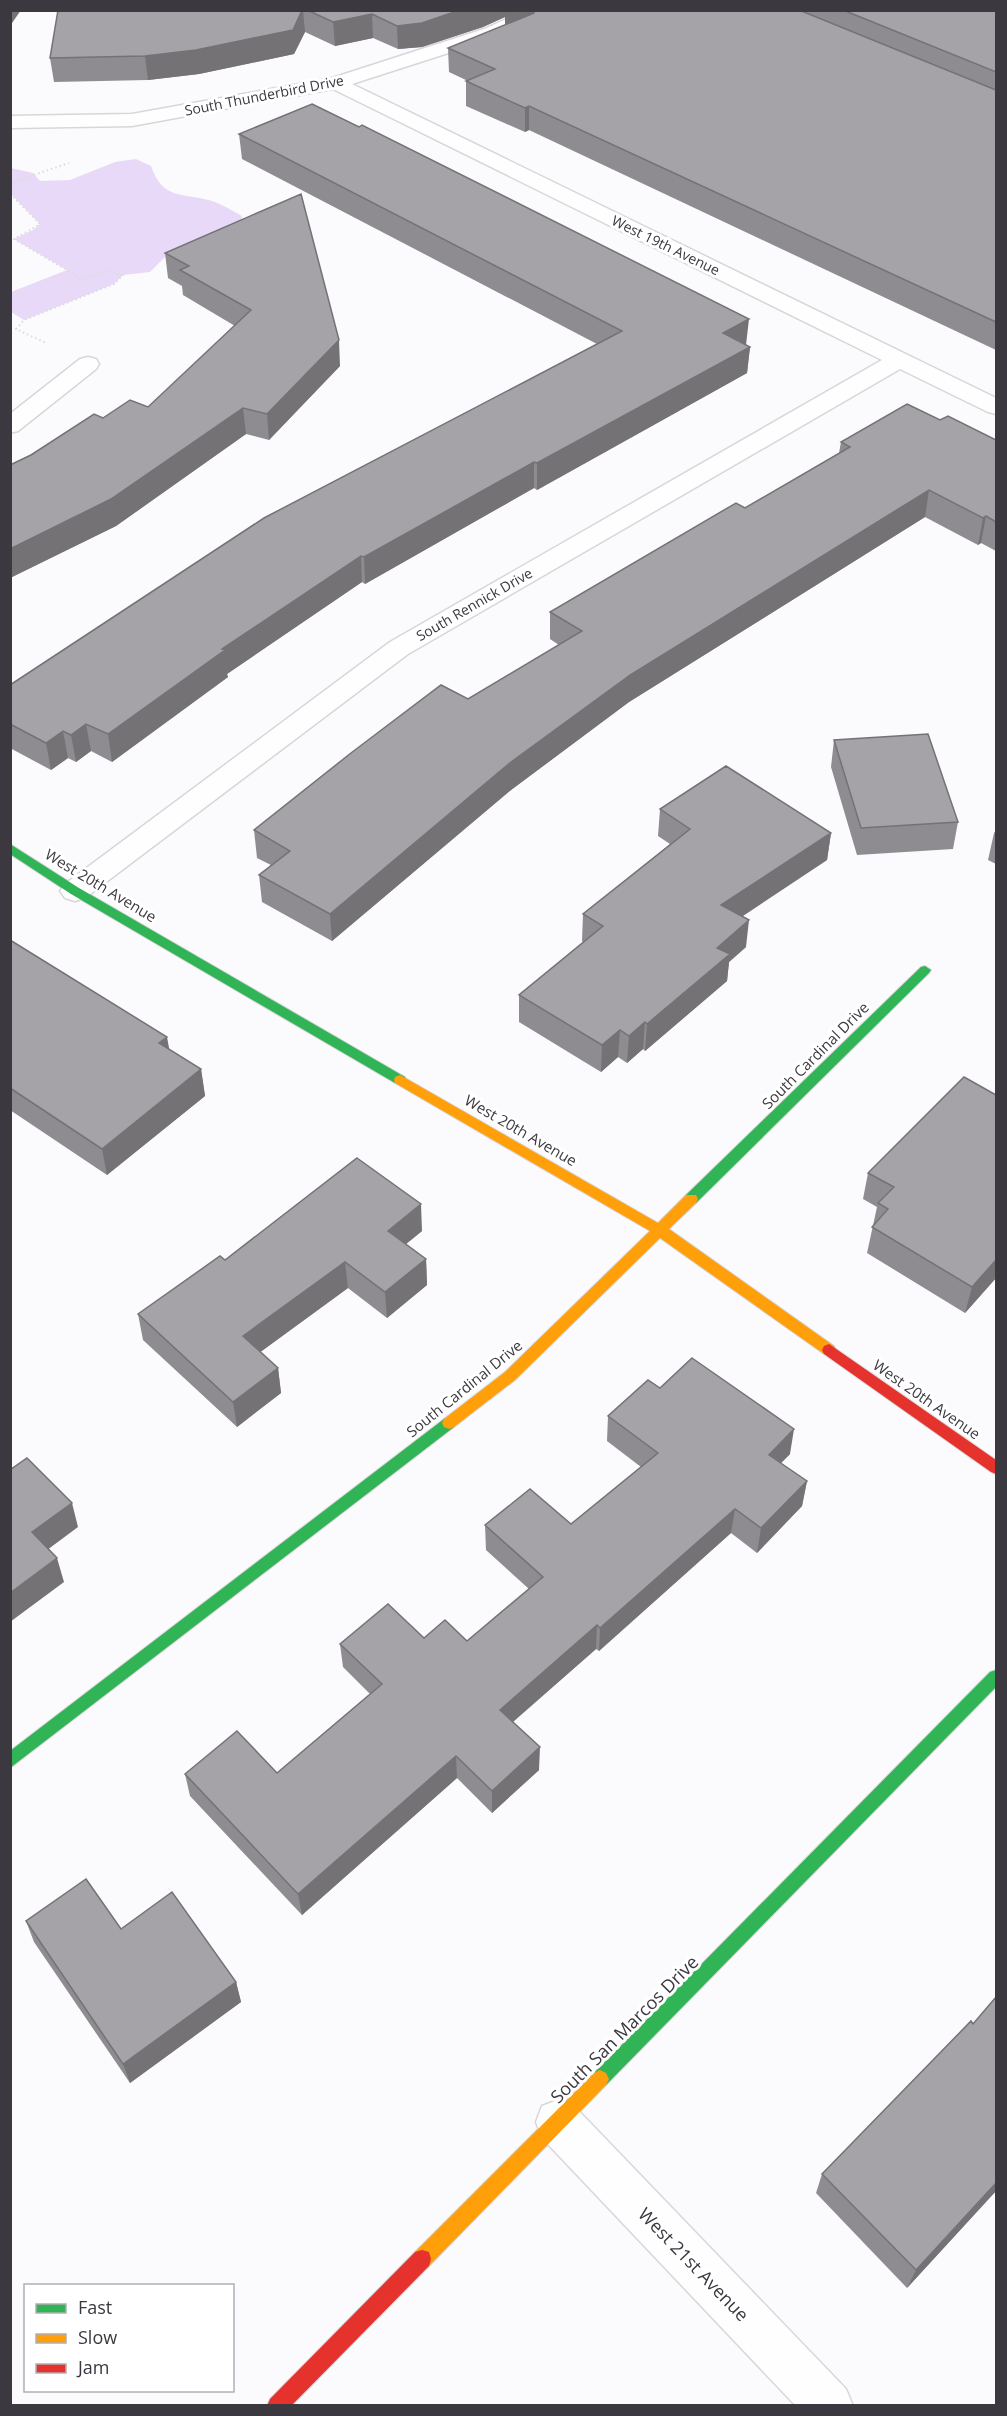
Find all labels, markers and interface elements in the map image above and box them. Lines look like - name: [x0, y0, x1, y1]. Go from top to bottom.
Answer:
- street label: South Thunderbird Drive: [183, 70, 345, 120]
- street label: West 19th Avenue: [609, 211, 723, 279]
- street label: South Rennick Drive: [412, 563, 536, 645]
- street label: West 20th Avenue: [42, 844, 160, 926]
- street label: South Cardinal Drive: [757, 997, 873, 1113]
- street label: West 20th Avenue: [461, 1090, 581, 1170]
- street label: South Cardinal Drive: [402, 1335, 526, 1441]
- street label: West 20th Avenue: [869, 1355, 985, 1443]
- street label: South San Marcos Drive: [545, 1950, 703, 2108]
- street label: West 21st Avenue: [634, 2202, 754, 2326]
- legend: [24, 2284, 234, 2392]
- text: Fast: [78, 2295, 112, 2319]
- text: Slow: [78, 2325, 117, 2349]
- text: Jam: [76, 2355, 110, 2379]

